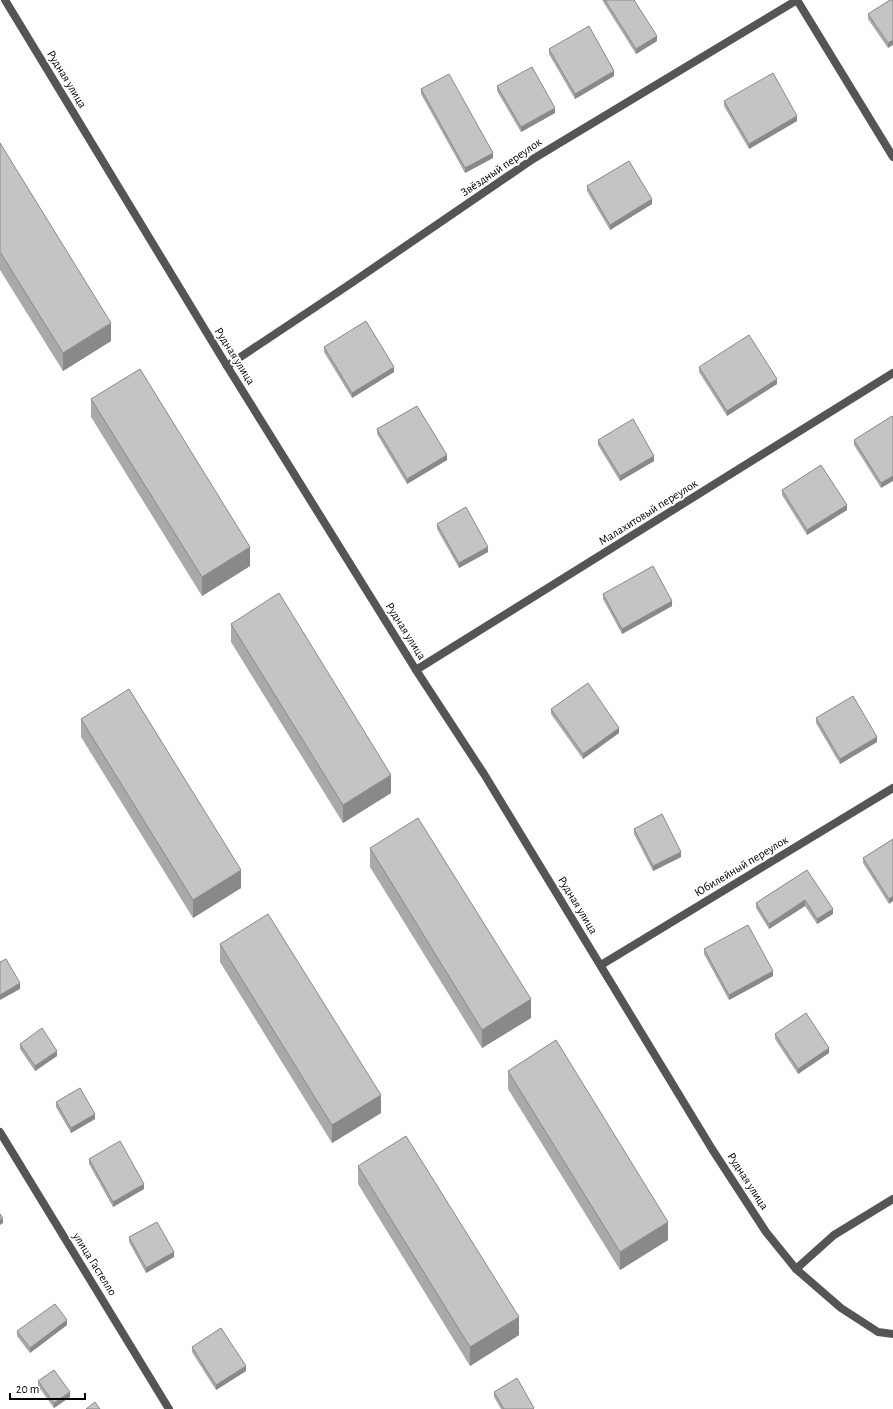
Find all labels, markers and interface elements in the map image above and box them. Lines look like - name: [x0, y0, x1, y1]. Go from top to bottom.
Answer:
- street label: Рудная улица: [44, 48, 89, 111]
- street label: Звёздный переулок: [458, 135, 545, 199]
- street label: Рудная улица: [212, 325, 258, 388]
- street label: Малахитовый переулок: [597, 476, 700, 548]
- street label: Рудная улица: [383, 600, 429, 663]
- street label: Юбилейный переулок: [692, 833, 791, 900]
- street label: Рудная улица: [555, 874, 600, 937]
- street label: Рудная улица: [724, 1150, 771, 1213]
- street label: улица Гастелло: [70, 1230, 119, 1298]
- scale bar: [10, 1375, 85, 1401]
- text: 20 m: [16, 1383, 39, 1395]

